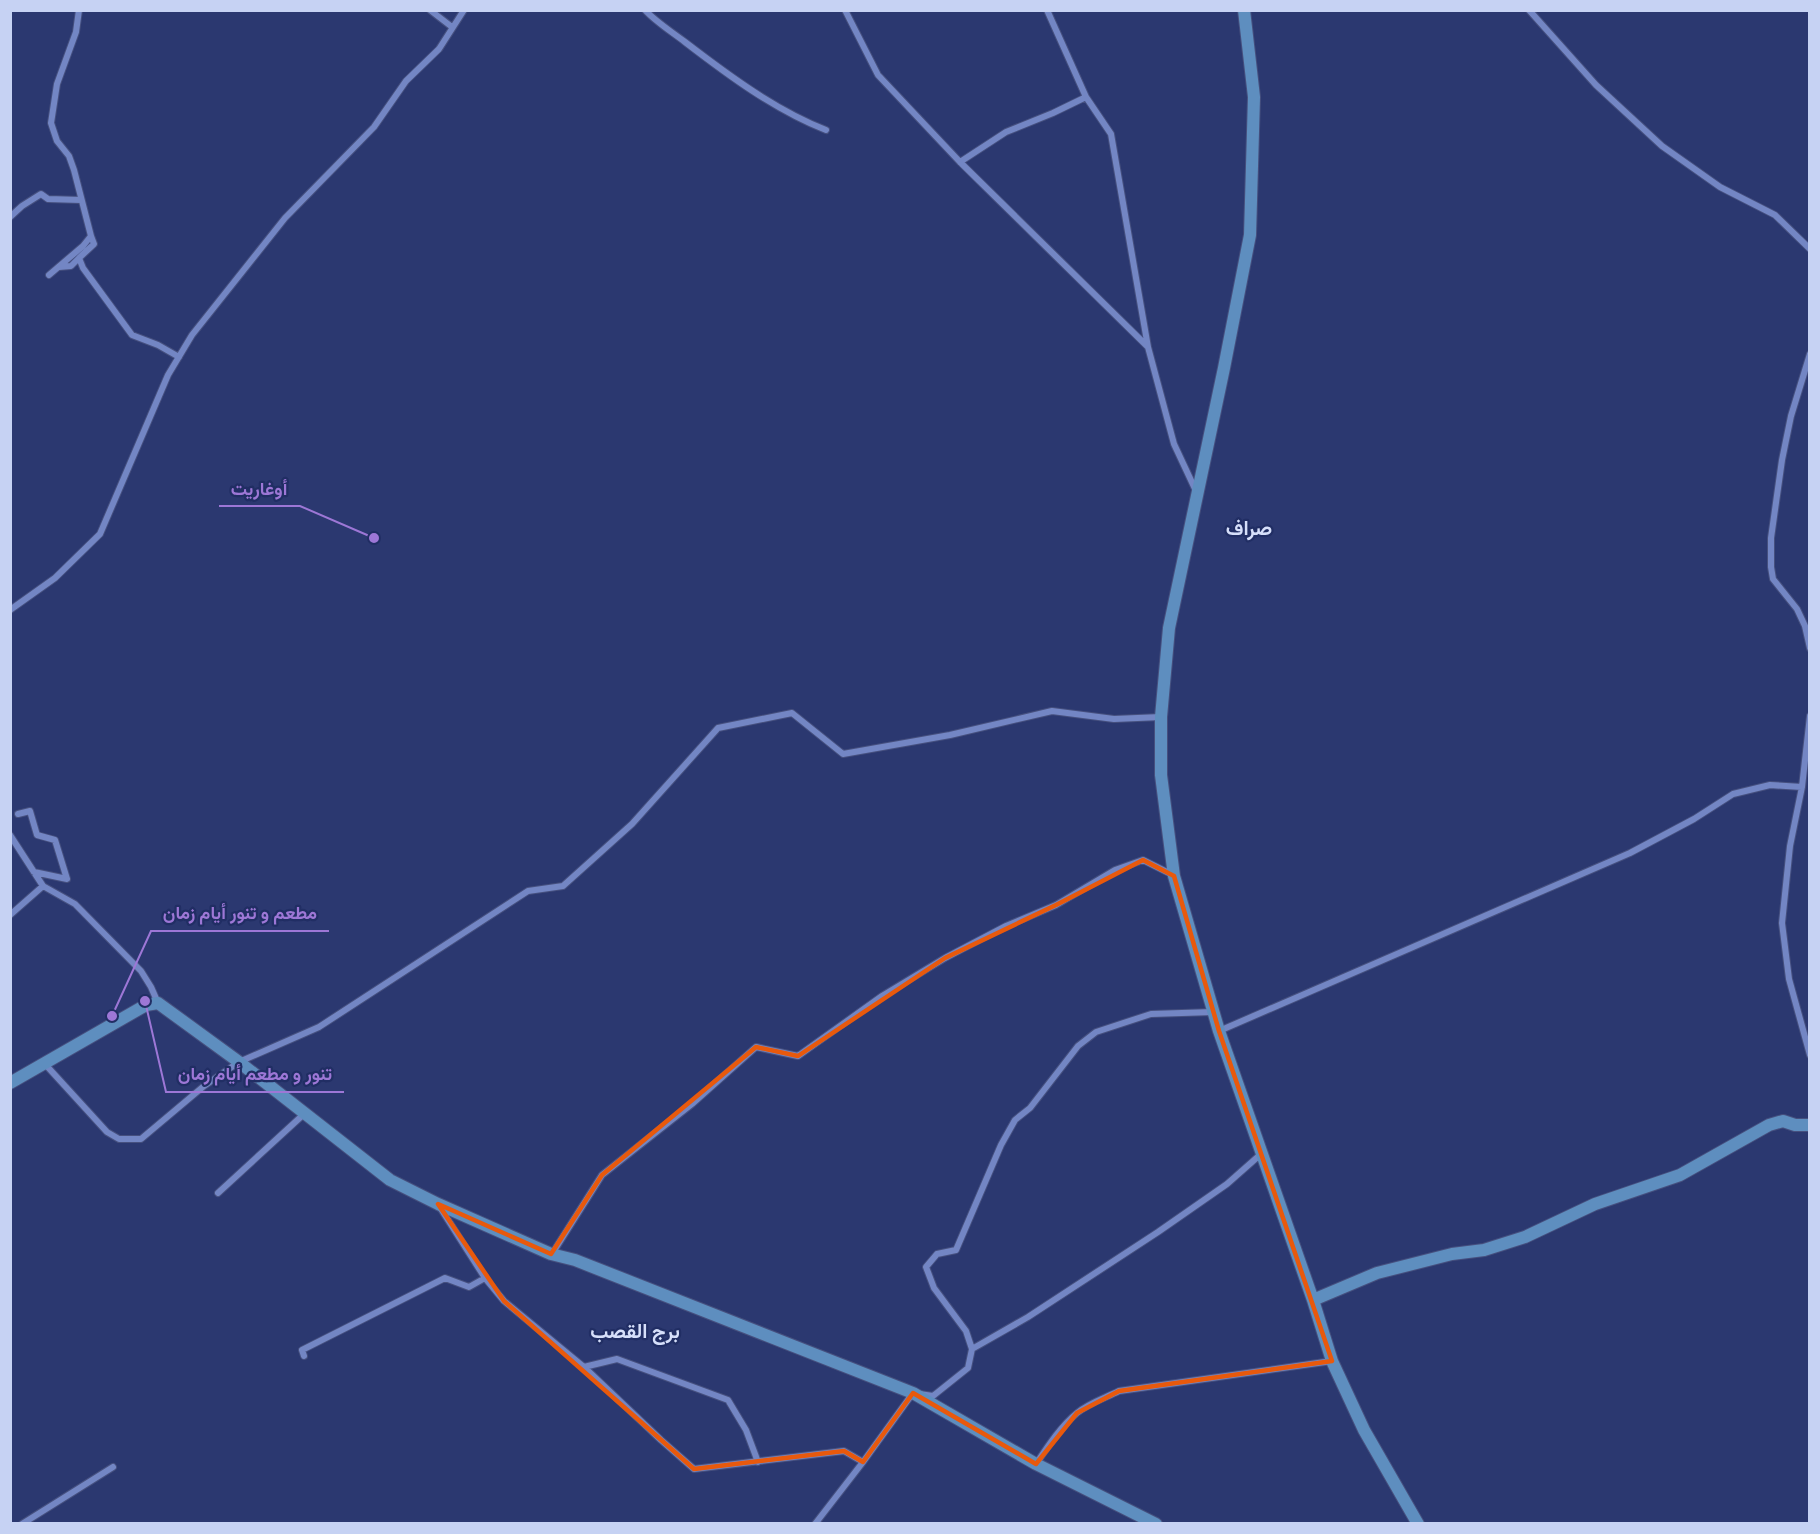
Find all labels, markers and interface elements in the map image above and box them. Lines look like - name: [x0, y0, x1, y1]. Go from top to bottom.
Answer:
- callout: أوغاريت: [219, 470, 300, 506]
- text: أوغاريت: [231, 476, 288, 501]
- district label: صراف: [1226, 514, 1272, 541]
- callout: مطعم و تنور أيام زمان: [151, 895, 329, 931]
- text: مطعم و تنور أيام زمان: [163, 900, 317, 925]
- callout: تنور و مطعم أيام زمان: [166, 1056, 344, 1092]
- text: تنور و مطعم أيام زمان: [178, 1061, 332, 1086]
- district label: برج القصب: [590, 1317, 680, 1345]

